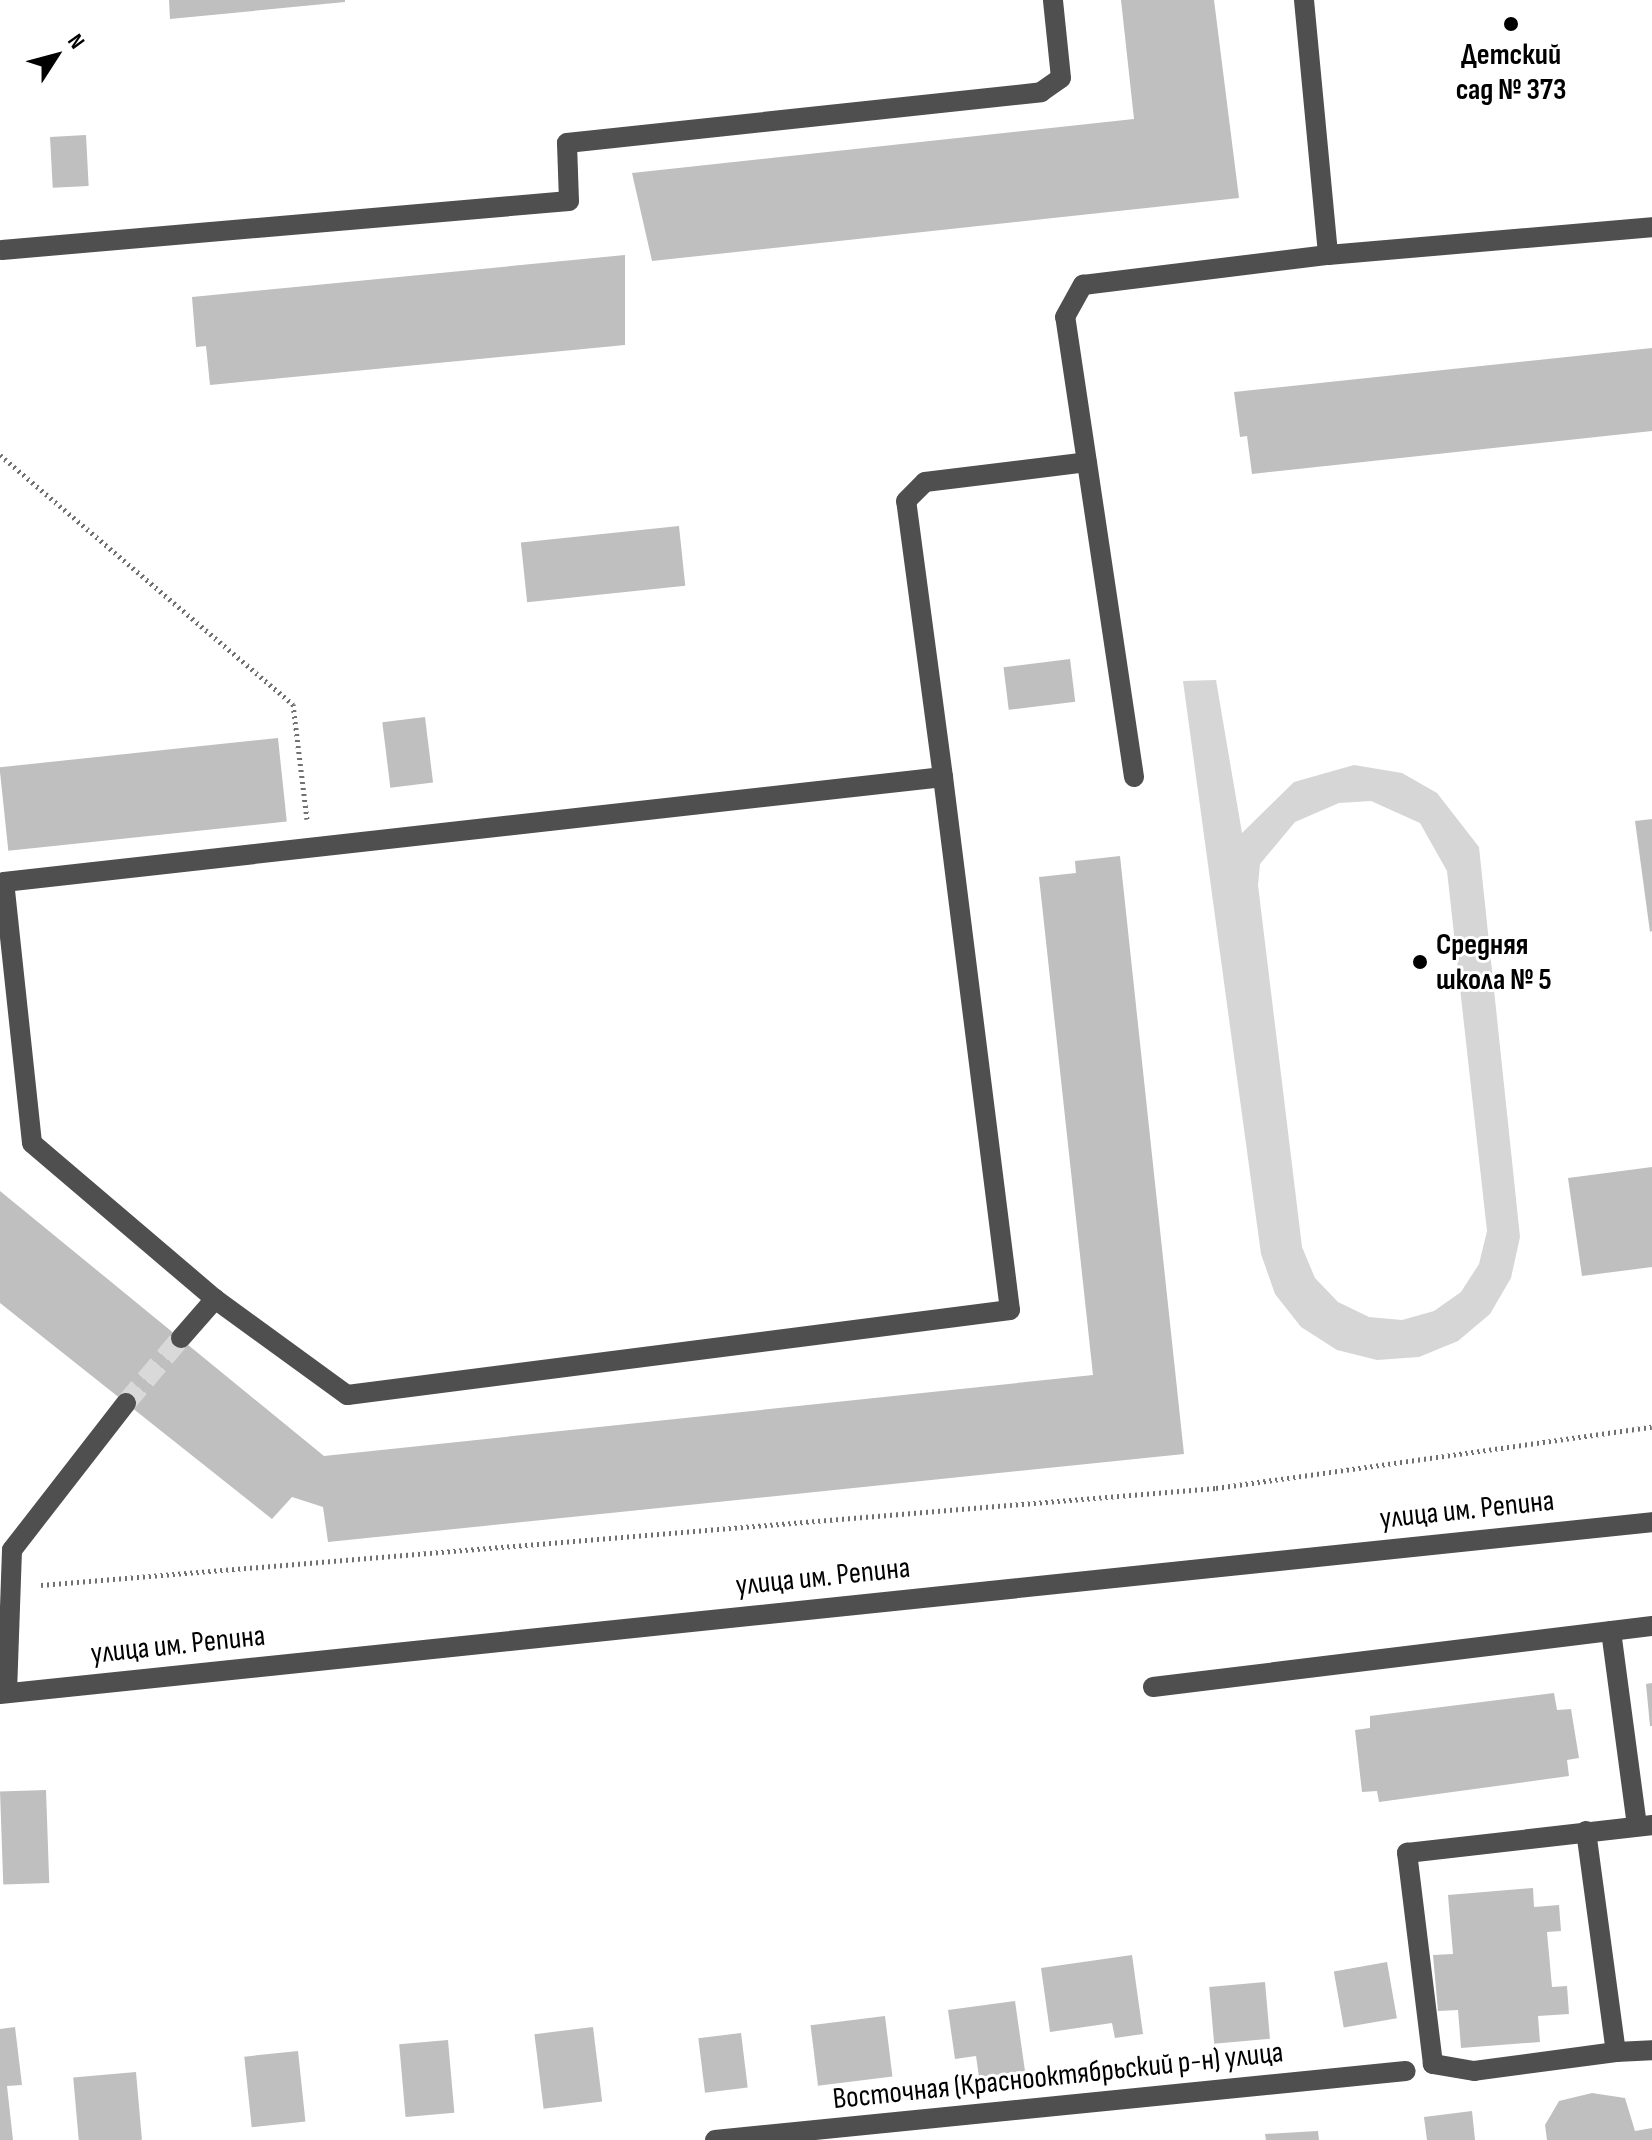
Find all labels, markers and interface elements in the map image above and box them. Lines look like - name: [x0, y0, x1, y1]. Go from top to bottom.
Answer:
- marker: Детский сад № 373: [1502, 15, 1520, 33]
- north arrow: [16, 16, 96, 96]
- text: N: [61, 29, 90, 54]
- place label: Детский сад № 373: [1456, 37, 1566, 108]
- place label: Средняя школа № 5: [1436, 927, 1552, 998]
- marker: Средняя школа № 5: [1411, 953, 1429, 971]
- street label: улица им. Репина: [1378, 1483, 1556, 1537]
- street label: улица им. Репина: [734, 1550, 912, 1604]
- street label: улица им. Репина: [89, 1618, 267, 1672]
- street label: Восточная (Краснооктябрьский р-н) улица: [831, 2034, 1285, 2118]

